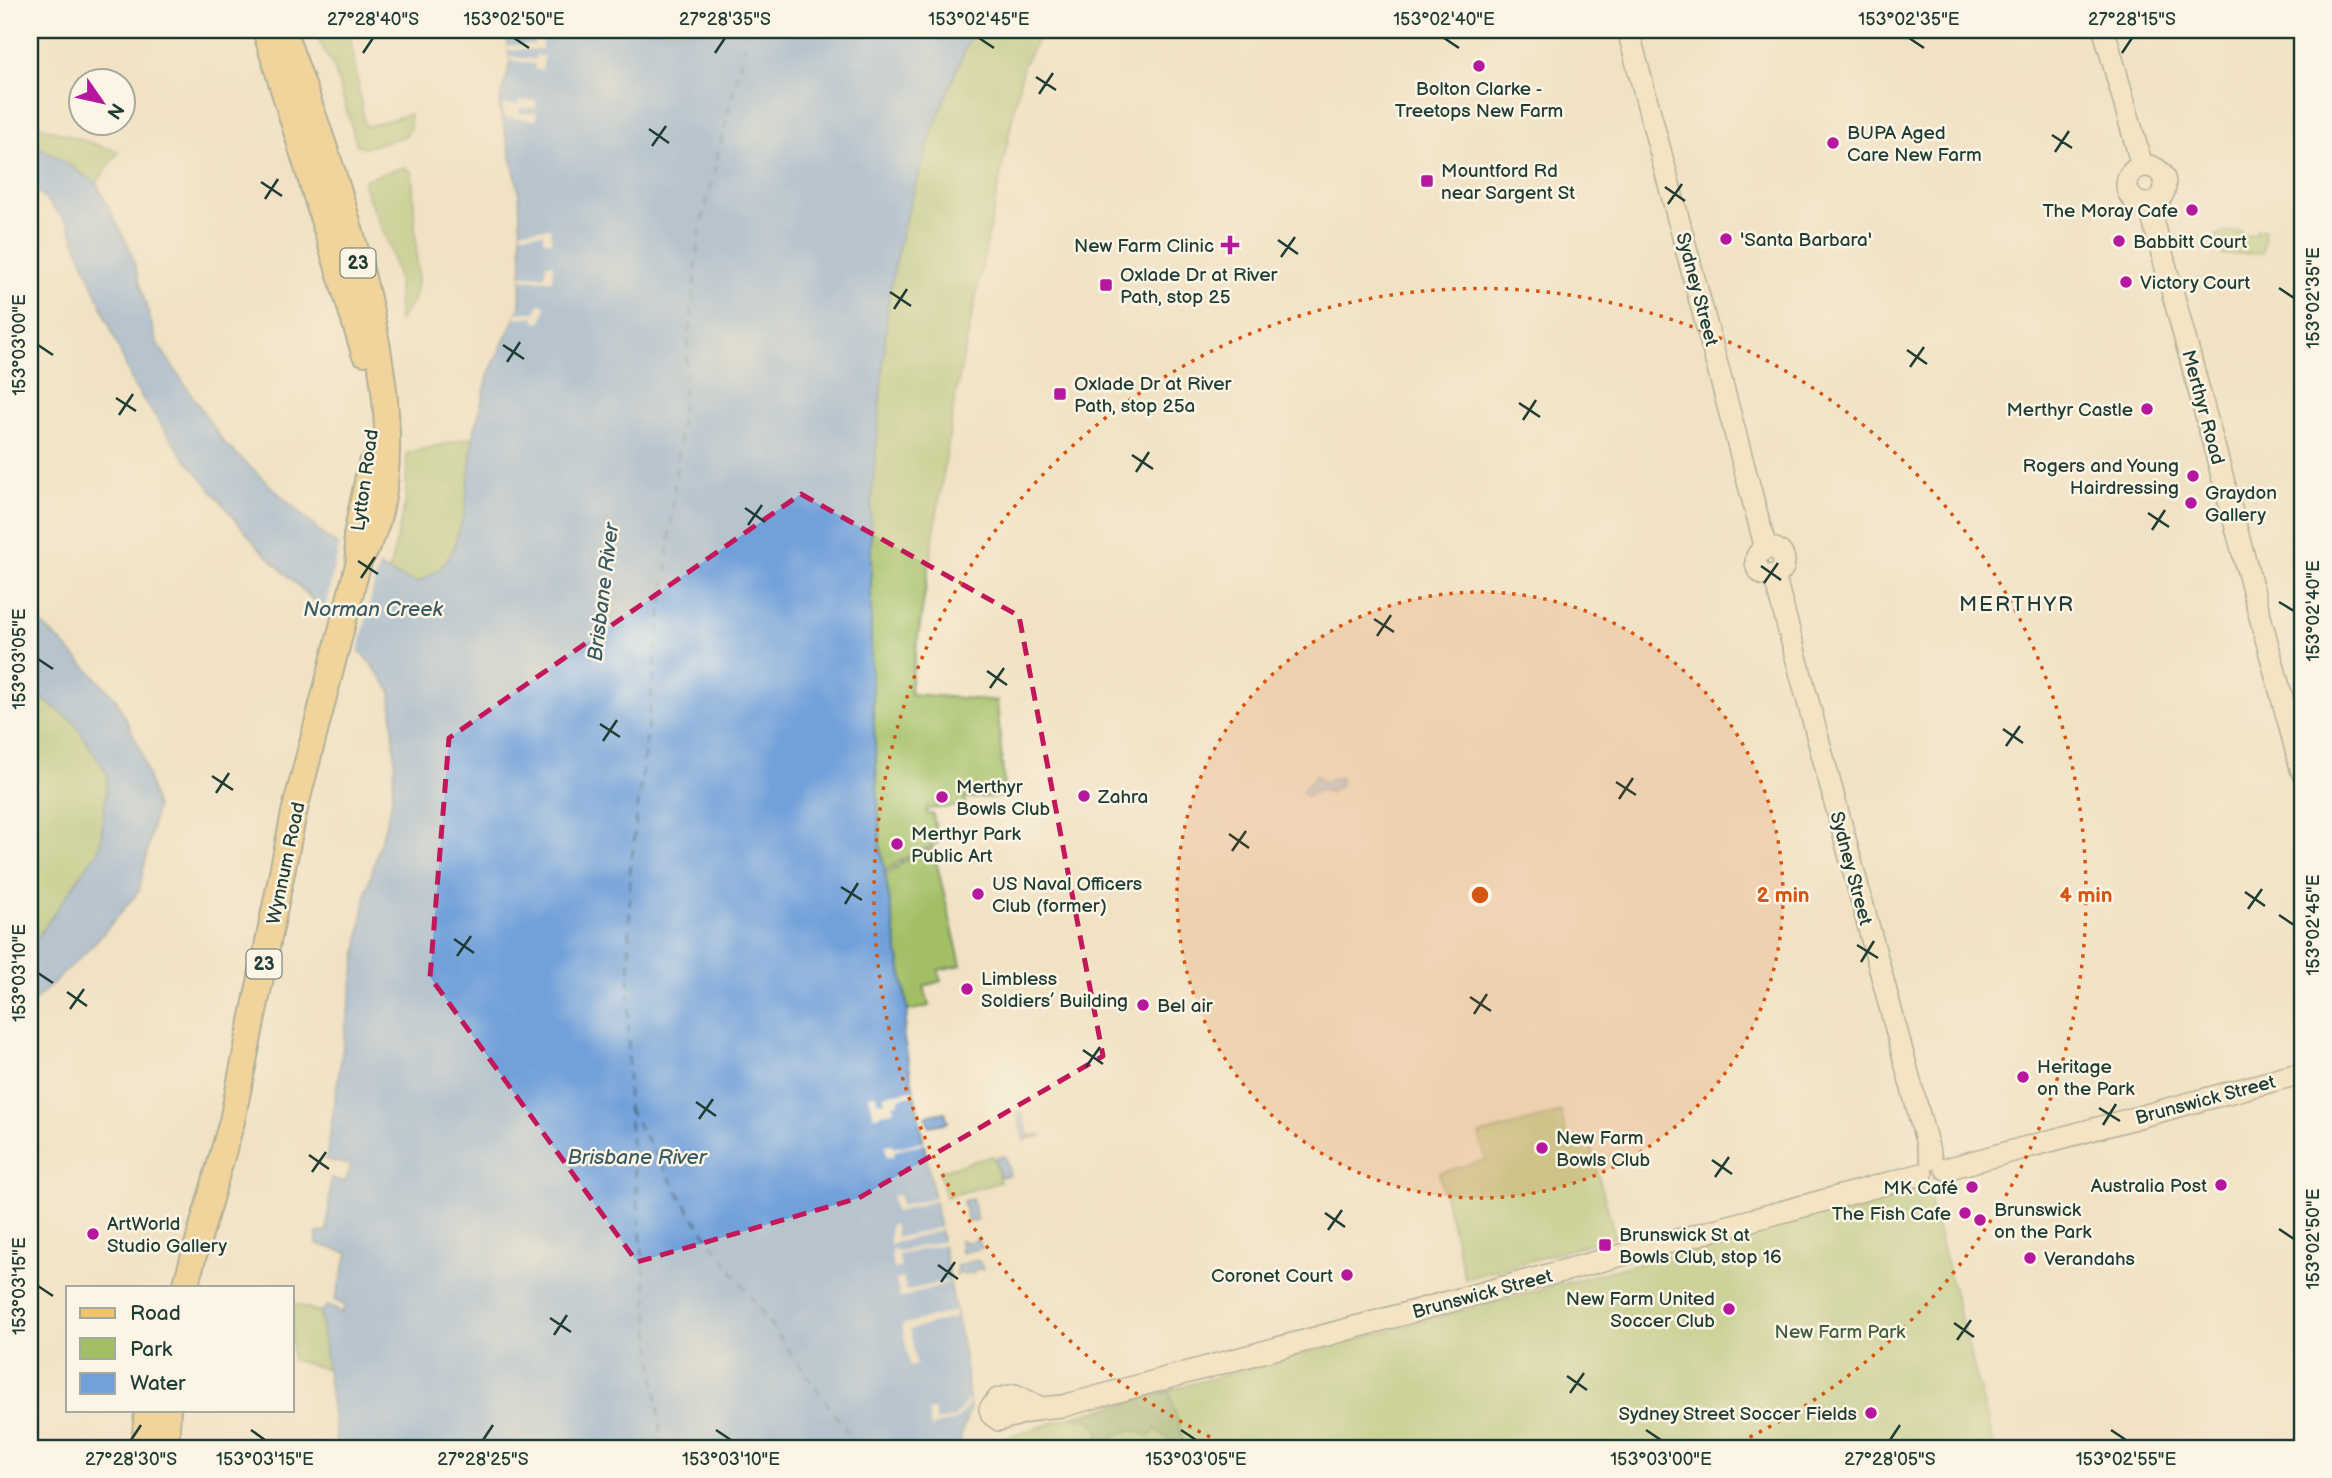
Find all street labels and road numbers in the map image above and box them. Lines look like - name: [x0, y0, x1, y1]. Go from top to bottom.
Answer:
- street label: Sydney Street: [1670, 230, 1723, 349]
- road number: 23: [340, 248, 376, 278]
- street label: Merthyr Road: [2176, 348, 2229, 467]
- street label: Lytton Road: [347, 428, 384, 533]
- street label: Wynnum Road: [262, 800, 311, 927]
- street label: Sydney Street: [1824, 809, 1877, 928]
- road number: 23: [246, 950, 282, 979]
- street label: Brunswick Street: [2133, 1071, 2278, 1130]
- street label: Brunswick Street: [1410, 1265, 1555, 1324]

